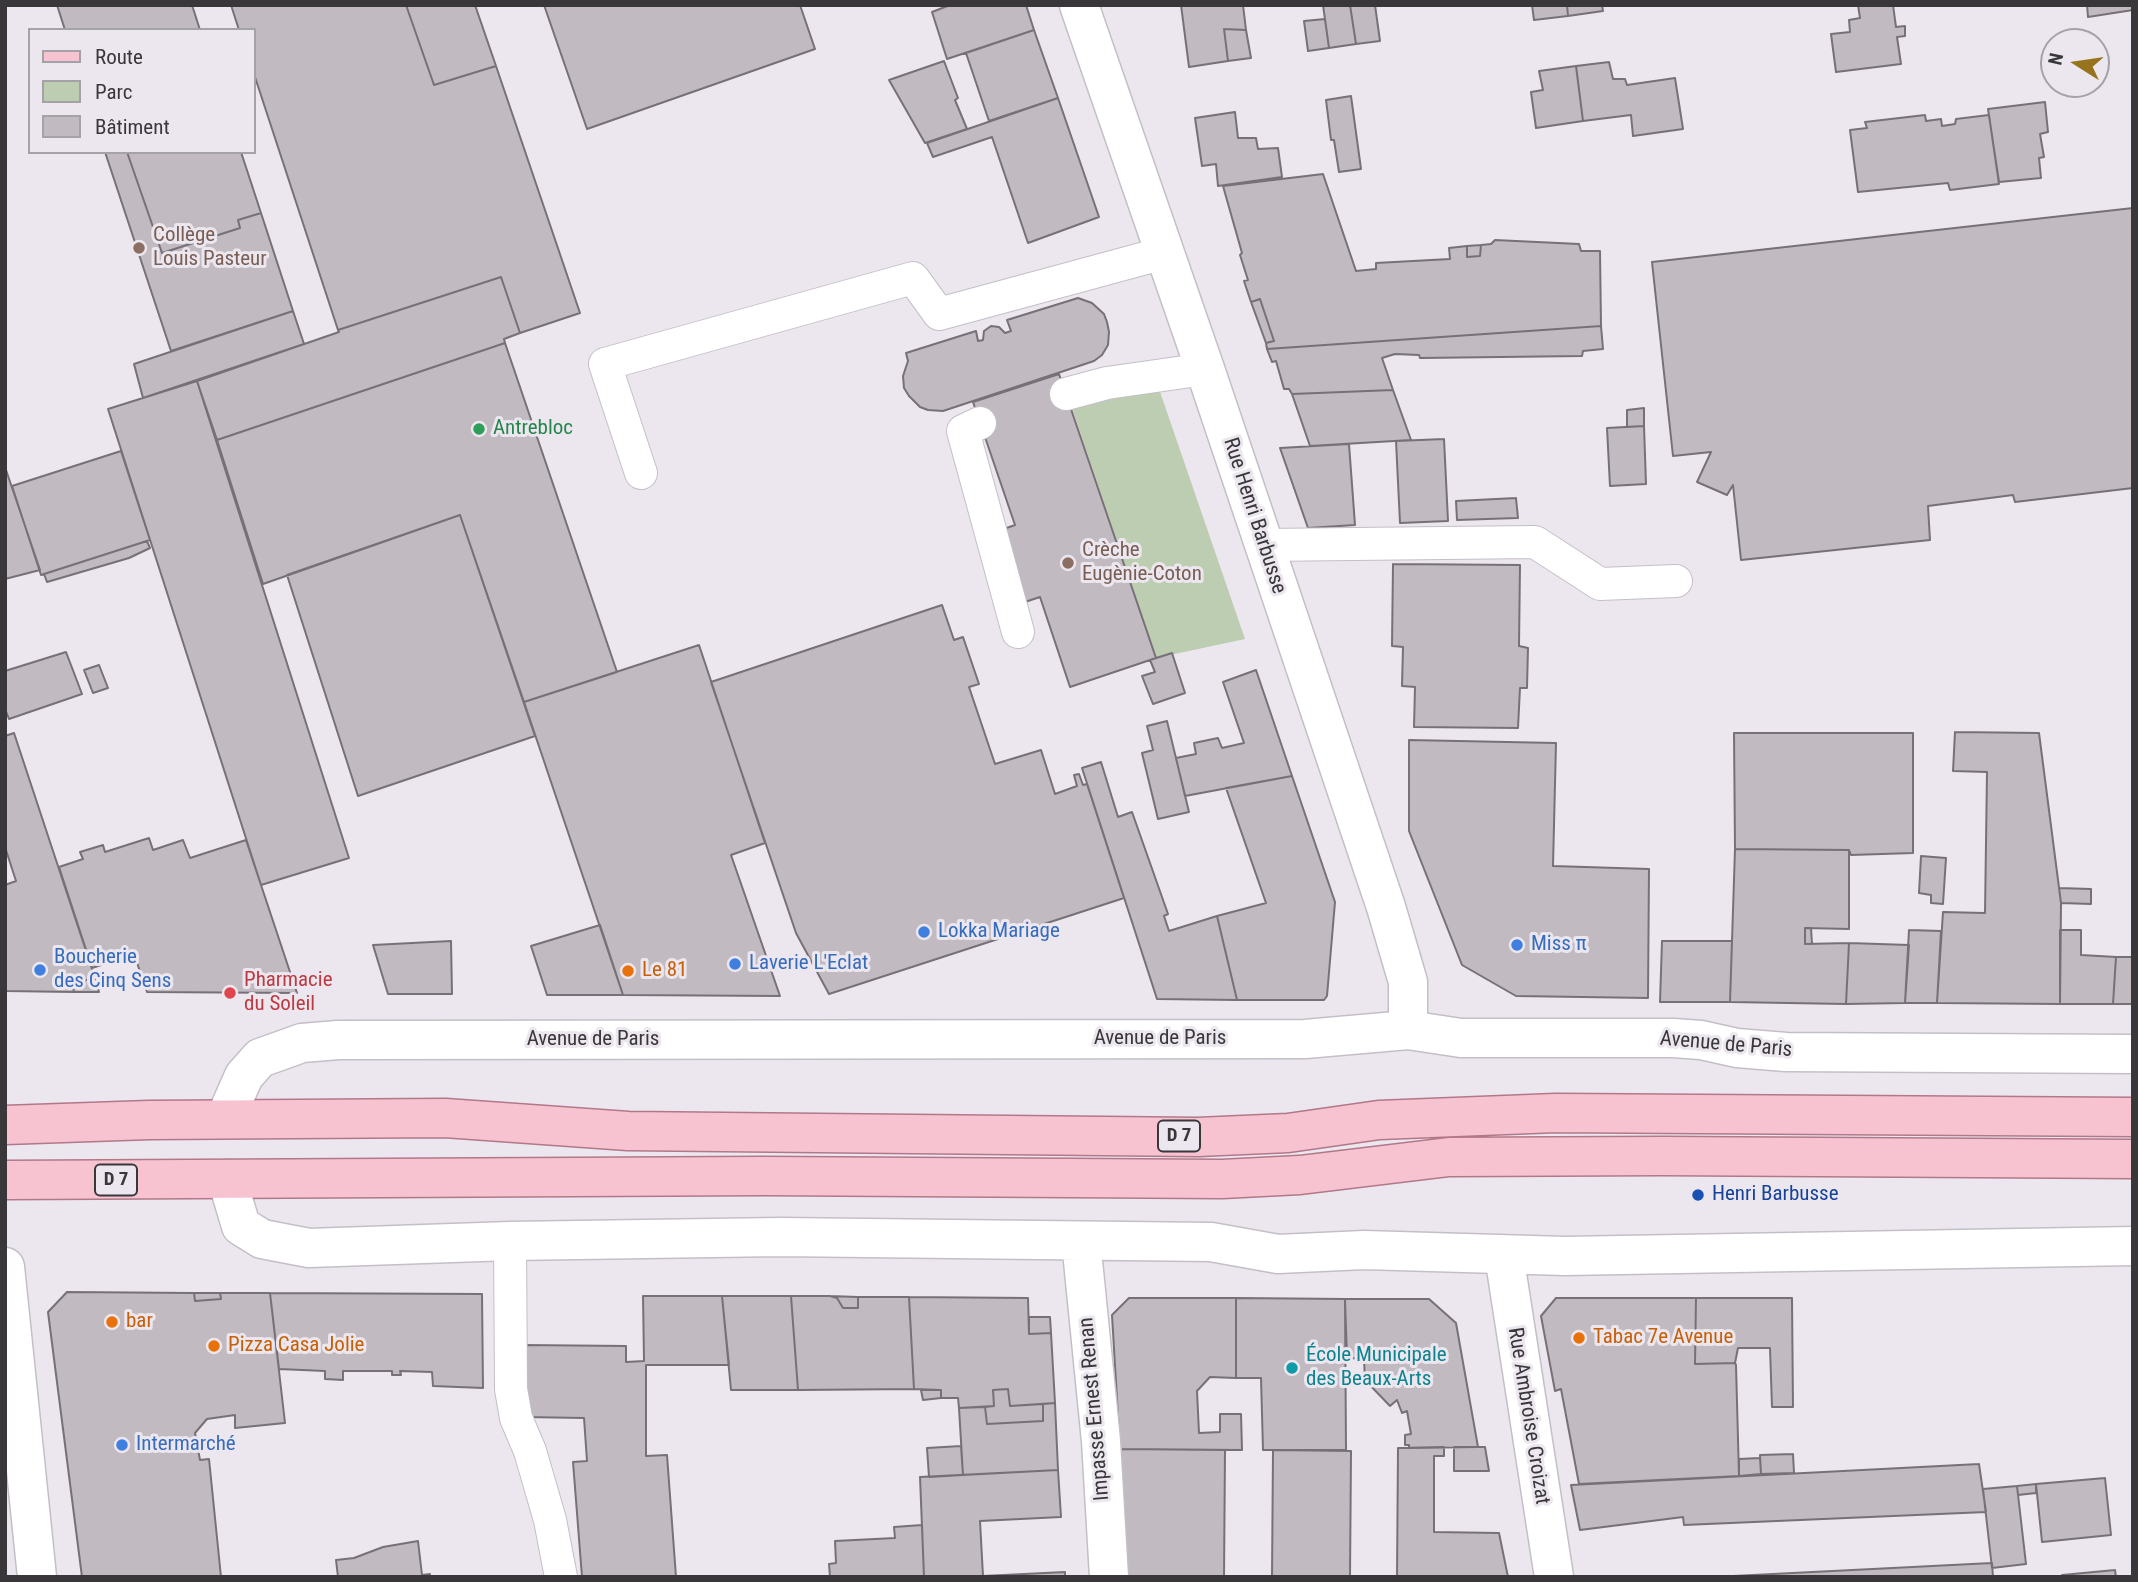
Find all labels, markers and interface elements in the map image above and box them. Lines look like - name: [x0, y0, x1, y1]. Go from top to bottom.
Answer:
- legend: [28, 28, 256, 154]
- north arrow: [2040, 28, 2110, 98]
- text: Route: [95, 45, 143, 69]
- text: N: [2043, 51, 2068, 67]
- text: Parc: [95, 80, 133, 104]
- text: Bâtiment: [95, 115, 170, 139]
- place label: Collège Louis Pasteur: [153, 223, 267, 273]
- marker: Collège Louis Pasteur: [131, 240, 147, 256]
- place label: Antrebloc: [493, 416, 573, 442]
- marker: Antrebloc: [471, 421, 487, 437]
- street label: Rue Henri Barbusse: [1217, 435, 1291, 597]
- place label: Crèche Eugènie-Coton: [1082, 538, 1202, 588]
- marker: Crèche Eugènie-Coton: [1060, 555, 1076, 571]
- place label: Lokka Mariage: [938, 919, 1060, 945]
- marker: Lokka Mariage: [916, 924, 932, 940]
- place label: Miss π: [1531, 932, 1587, 958]
- marker: Miss π: [1509, 937, 1525, 953]
- place label: Boucherie des Cinq Sens: [54, 945, 171, 995]
- place label: Laverie L'Eclat: [749, 951, 868, 977]
- marker: Laverie L'Eclat: [727, 956, 743, 972]
- place label: Le 81: [642, 958, 687, 984]
- marker: Boucherie des Cinq Sens: [32, 962, 48, 978]
- marker: Le 81: [620, 963, 636, 979]
- place label: Pharmacie du Soleil: [244, 968, 332, 1018]
- marker: Pharmacie du Soleil: [222, 985, 238, 1001]
- street label: Avenue de Paris: [1094, 1026, 1226, 1052]
- street label: Avenue de Paris: [527, 1027, 659, 1053]
- street label: Avenue de Paris: [1659, 1027, 1793, 1063]
- road number: D 7: [1158, 1120, 1200, 1152]
- road number: D 7: [95, 1164, 137, 1196]
- place label: Henri Barbusse: [1712, 1182, 1839, 1208]
- marker: Henri Barbusse: [1690, 1187, 1706, 1203]
- place label: bar: [126, 1309, 153, 1335]
- marker: bar: [104, 1314, 120, 1330]
- street label: Impasse Ernest Renan: [1074, 1316, 1116, 1502]
- place label: Tabac 7e Avenue: [1593, 1325, 1733, 1351]
- street label: Rue Ambroise Croizat: [1502, 1326, 1554, 1506]
- marker: Tabac 7e Avenue: [1571, 1330, 1587, 1346]
- place label: Pizza Casa Jolie: [228, 1333, 364, 1359]
- marker: Pizza Casa Jolie: [206, 1338, 222, 1354]
- place label: École Municipale des Beaux-Arts: [1306, 1343, 1447, 1393]
- marker: École Municipale des Beaux-Arts: [1284, 1360, 1300, 1376]
- place label: Intermarché: [136, 1432, 236, 1458]
- marker: Intermarché: [114, 1437, 130, 1453]

